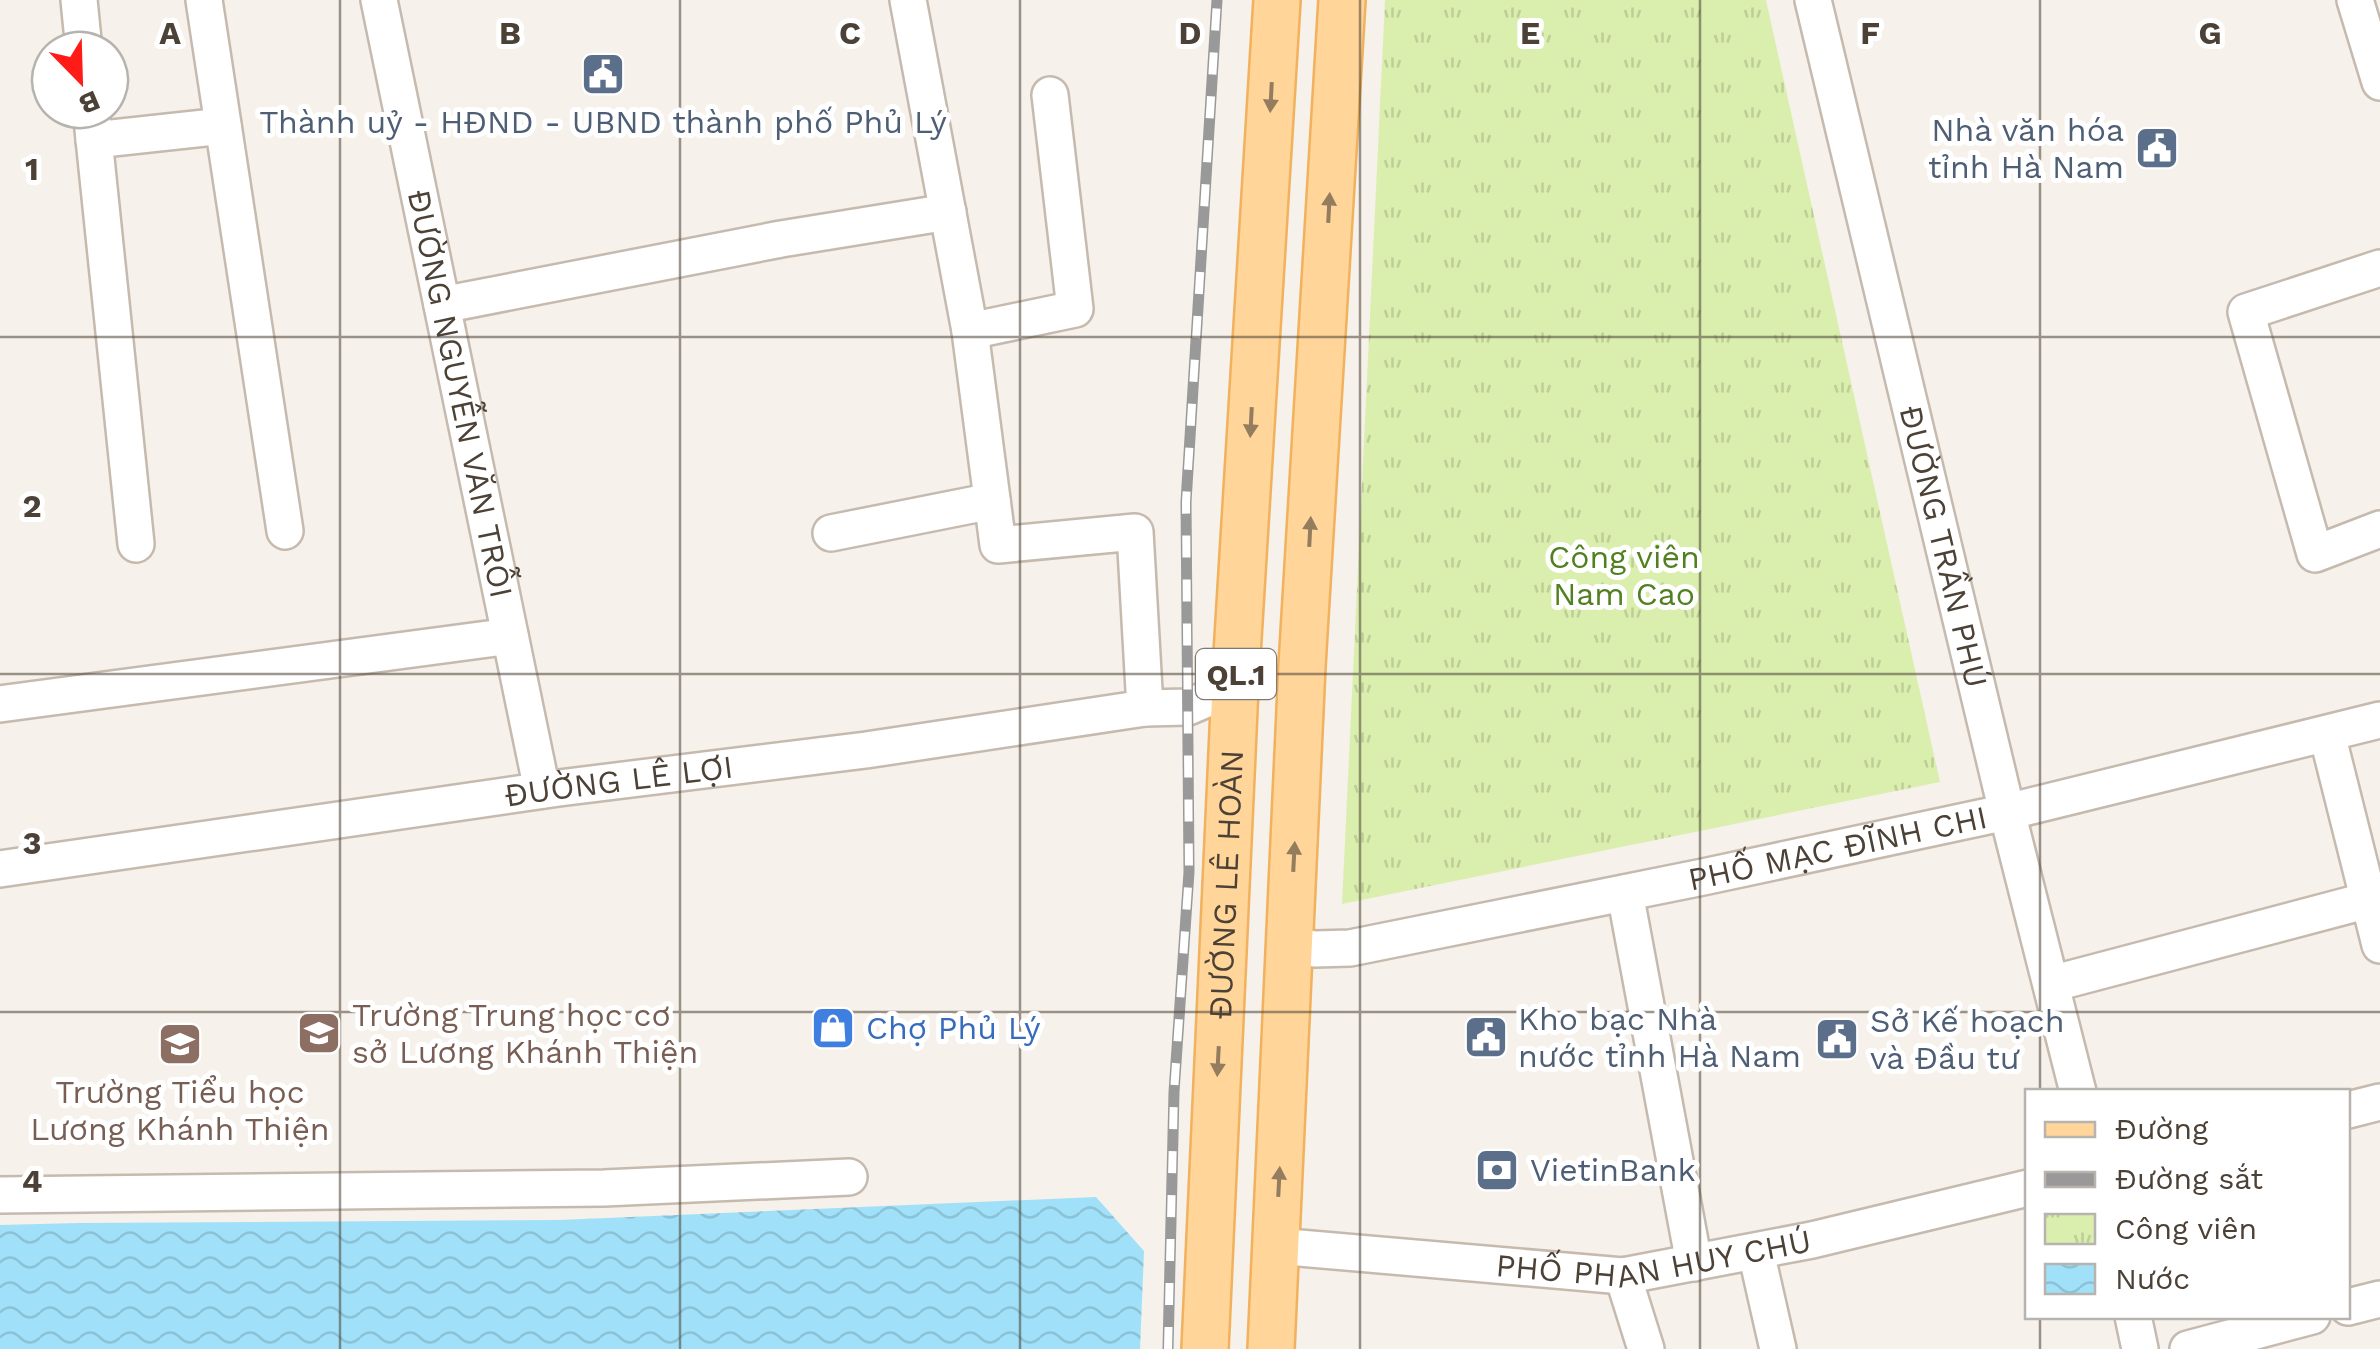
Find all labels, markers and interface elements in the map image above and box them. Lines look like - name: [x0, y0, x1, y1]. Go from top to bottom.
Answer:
- text: A: [159, 14, 181, 52]
- text: B: [499, 14, 521, 52]
- text: C: [839, 14, 861, 52]
- text: D: [1179, 14, 1201, 52]
- text: E: [1520, 14, 1540, 52]
- text: F: [1860, 14, 1880, 52]
- text: G: [2198, 14, 2222, 52]
- north arrow: [30, 30, 130, 130]
- public building icon: Thành uỷ - HĐND - UBND thành phố Phủ Lý: [580, 51, 626, 97]
- one-way arrow: [1263, 82, 1279, 114]
- text: B: [74, 84, 105, 121]
- place label: Thành uỷ - HĐND - UBND thành phố Phủ Lý: [259, 103, 947, 141]
- place label: Nhà văn hóa tỉnh Hà Nam: [1928, 111, 2124, 186]
- public building icon: Nhà văn hóa tỉnh Hà Nam: [2134, 125, 2180, 171]
- text: 1: [25, 150, 39, 188]
- street label: ĐƯỜNG NGUYỄN VĂN TRỖI: [400, 186, 523, 601]
- one-way arrow: [1321, 192, 1337, 223]
- street label: ĐƯỜNG TRẦN PHÚ: [1892, 402, 1996, 691]
- one-way arrow: [1243, 406, 1259, 438]
- text: 2: [22, 487, 42, 525]
- one-way arrow: [1302, 516, 1318, 548]
- park label: Công viên Nam Cao: [1548, 538, 1700, 613]
- road number: QL.1: [1196, 649, 1276, 699]
- street label: ĐƯỜNG LÊ LỢI: [502, 748, 735, 815]
- street label: ĐƯỜNG LÊ HOÀN: [1201, 749, 1251, 1020]
- street label: PHỐ MẠC ĐĨNH CHI: [1685, 798, 1990, 899]
- text: 3: [23, 824, 41, 862]
- one-way arrow: [1286, 841, 1302, 872]
- place label: Trường Trung học cơ sở Lương Khánh Thiện: [352, 996, 698, 1071]
- place label: Kho bạc Nhà nước tỉnh Hà Nam: [1518, 1000, 1801, 1075]
- place label: Sở Kế hoạch và Đầu tư: [1870, 1002, 2065, 1077]
- shop icon: Chợ Phủ Lý: [810, 1005, 856, 1051]
- place label: Chợ Phủ Lý: [866, 1009, 1041, 1047]
- school or university icon: Trường Trung học cơ sở Lương Khánh Thiện: [296, 1010, 342, 1056]
- public building icon: Kho bạc Nhà nước tỉnh Hà Nam: [1463, 1014, 1509, 1060]
- public building icon: Sở Kế hoạch và Đầu tư: [1814, 1016, 1860, 1062]
- school or university icon: Trường Tiểu học Lương Khánh Thiện: [157, 1021, 203, 1067]
- one-way arrow: [1210, 1045, 1226, 1077]
- place label: Trường Tiểu học Lương Khánh Thiện: [30, 1073, 330, 1148]
- legend: [2025, 1089, 2350, 1319]
- text: Đường: [2115, 1111, 2208, 1146]
- bank icon: VietinBank: [1474, 1147, 1520, 1193]
- place label: VietinBank: [1530, 1151, 1696, 1189]
- text: Đường sắt: [2115, 1161, 2264, 1196]
- text: 4: [22, 1162, 42, 1200]
- one-way arrow: [1271, 1165, 1287, 1197]
- text: Công viên: [2115, 1211, 2257, 1246]
- street label: PHỐ PHAN HUY CHÚ: [1494, 1222, 1814, 1296]
- text: Nước: [2115, 1261, 2190, 1296]

